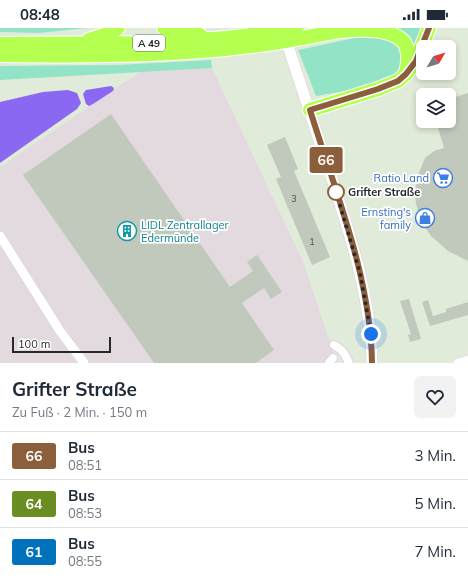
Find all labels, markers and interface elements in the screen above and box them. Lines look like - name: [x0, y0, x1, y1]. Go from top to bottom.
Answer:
- text: 08:48: [20, 5, 60, 24]
- road number: A 49: [133, 35, 165, 51]
- north arrow: [416, 40, 456, 80]
- map controls: [416, 40, 456, 128]
- button: layers: [416, 88, 456, 128]
- line badge: 66: [308, 147, 344, 173]
- text: 66: [318, 151, 334, 169]
- supermarket icon: Ratio Land: [432, 167, 454, 189]
- place label: Ratio Land: [374, 171, 429, 185]
- marker: Grifter Straße: [327, 183, 345, 201]
- place label: Grifter Straße: [348, 185, 420, 199]
- house number: 3: [291, 193, 297, 204]
- place label: Ernsting's family: [361, 205, 411, 232]
- shop icon: Ernsting's family: [414, 207, 436, 229]
- place label: LIDL Zentrallager Edermünde: [141, 218, 229, 245]
- building icon: LIDL Zentrallager Edermünde: [116, 220, 138, 242]
- house number: 1: [309, 236, 315, 247]
- your location: [361, 324, 381, 344]
- scale bar: [12, 335, 111, 354]
- text: 100 m: [18, 337, 50, 351]
- button: heart: [414, 376, 456, 418]
- text: Grifter Straße: [12, 377, 137, 401]
- text: Zu Fuß · 2 Min. · 150 m: [12, 404, 147, 420]
- text: Bus: [68, 438, 95, 457]
- text: 3 Min.: [414, 446, 456, 465]
- text: 66: [26, 447, 42, 465]
- text: 08:51: [68, 457, 102, 473]
- text: Bus: [68, 486, 95, 505]
- text: 5 Min.: [414, 494, 456, 513]
- text: 64: [26, 495, 42, 513]
- text: 08:53: [68, 505, 102, 521]
- text: Bus: [68, 534, 95, 553]
- text: 7 Min.: [414, 542, 456, 561]
- text: 61: [26, 543, 42, 561]
- text: 08:55: [68, 553, 102, 569]

